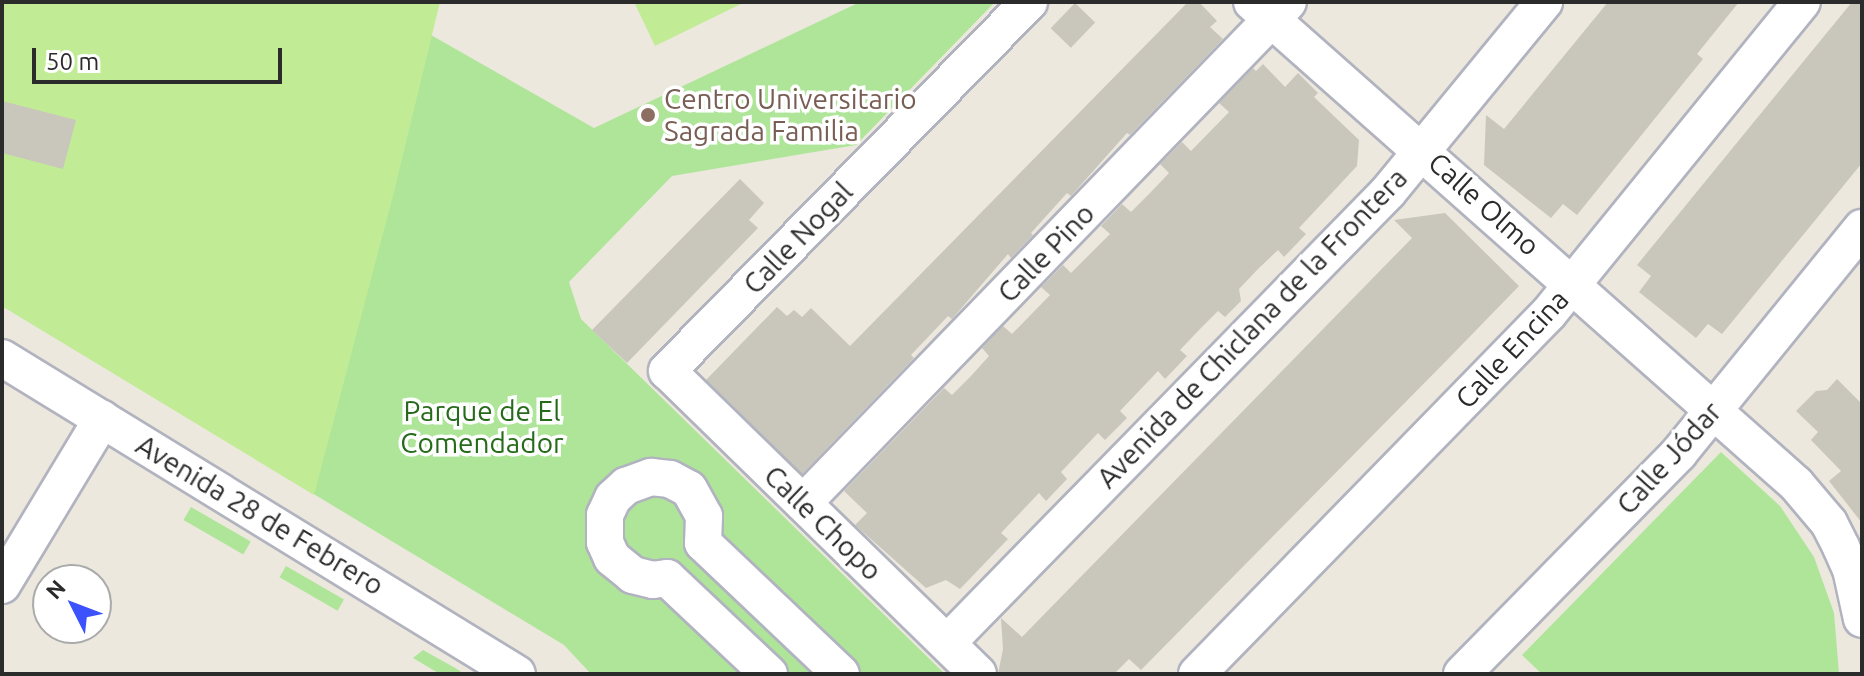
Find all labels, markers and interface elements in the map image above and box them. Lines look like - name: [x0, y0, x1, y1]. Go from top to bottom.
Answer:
- scale bar: [36, 32, 286, 82]
- text: 50 m: [46, 48, 99, 75]
- place label: Centro Universitario Sagrada Familia: [664, 82, 917, 148]
- marker: Centro Universitario Sagrada Familia: [639, 106, 657, 124]
- street label: Calle Olmo: [1422, 145, 1546, 263]
- street label: Avenida de Chiclana de la Frontera: [1090, 161, 1414, 495]
- street label: Calle Nogal: [736, 175, 860, 301]
- street label: Calle Pino: [991, 197, 1101, 309]
- street label: Calle Encina: [1449, 283, 1575, 415]
- park label: Parque de El Comendador: [400, 394, 564, 460]
- street label: Calle Jódar: [1610, 395, 1728, 521]
- street label: Avenida 28 de Febrero: [130, 428, 390, 602]
- street label: Calle Chopo: [757, 459, 889, 587]
- north arrow: [32, 564, 112, 644]
- text: N: [40, 574, 70, 603]

